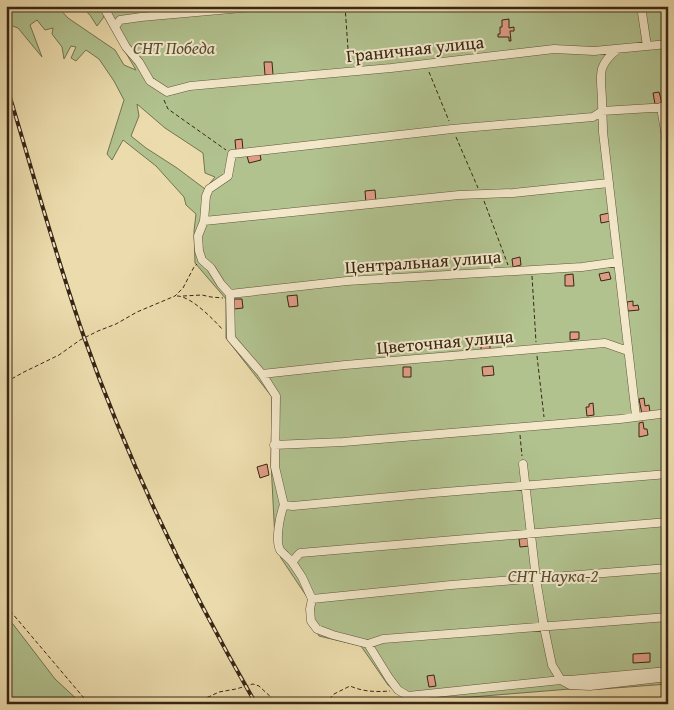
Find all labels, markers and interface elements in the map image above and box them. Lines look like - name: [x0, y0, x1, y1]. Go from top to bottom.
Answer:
- street label: Граничная улица: [345, 28, 486, 69]
- park label: СНТ Победа: [133, 34, 216, 61]
- street label: Центральная улица: [344, 243, 502, 280]
- street label: Цветочная улица: [376, 322, 515, 361]
- park label: СНТ Наука-2: [508, 562, 599, 589]

